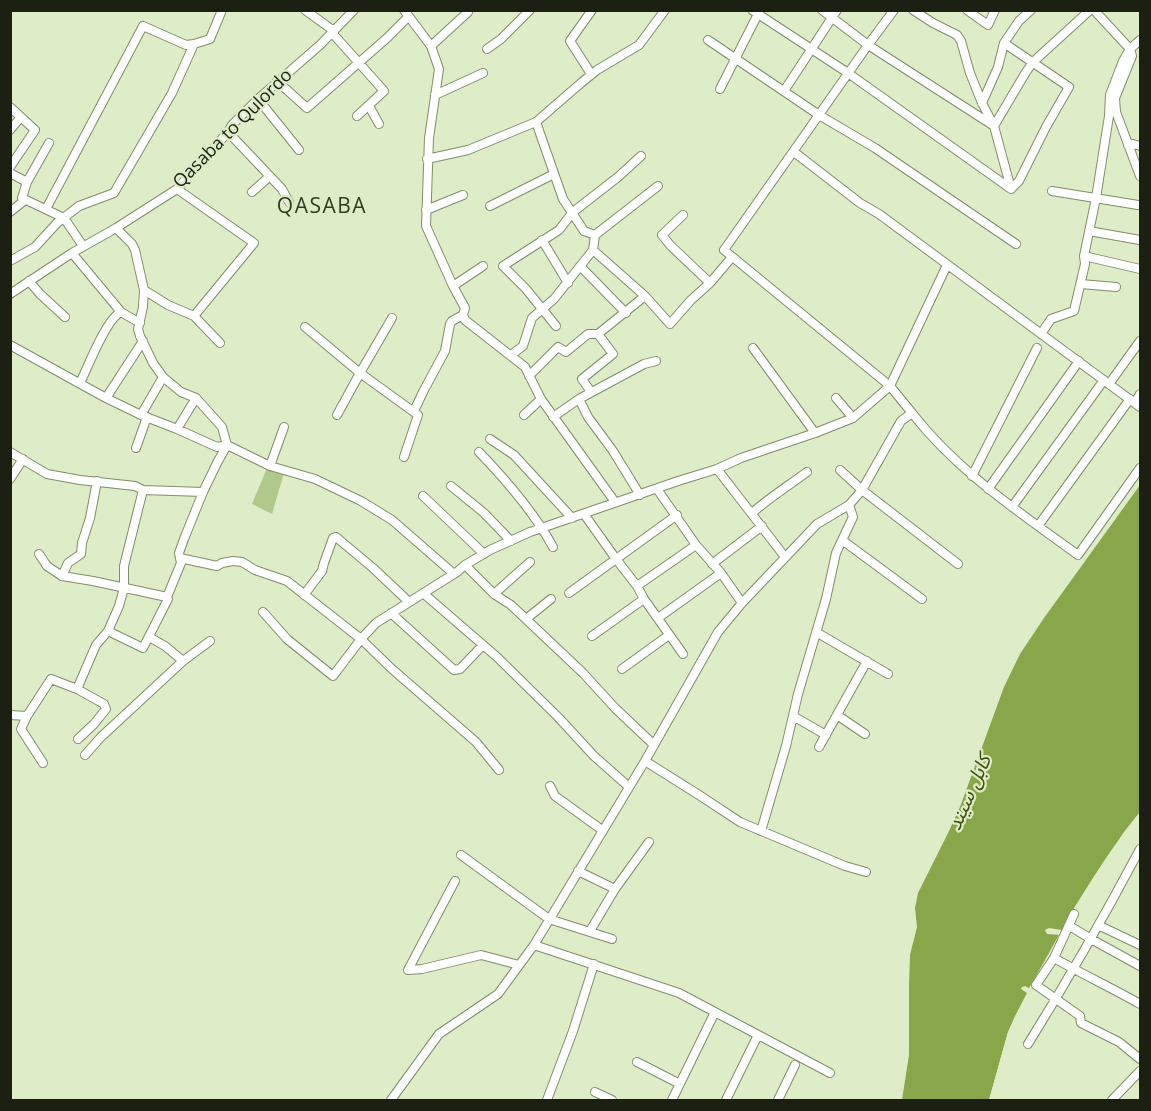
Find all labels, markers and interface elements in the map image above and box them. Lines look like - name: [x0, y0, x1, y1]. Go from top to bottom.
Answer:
- street label: Qasaba to Qulordo: [169, 65, 297, 193]
- district label: QASABA: [277, 194, 367, 220]
- water label: کابل سيند: [943, 752, 997, 834]

